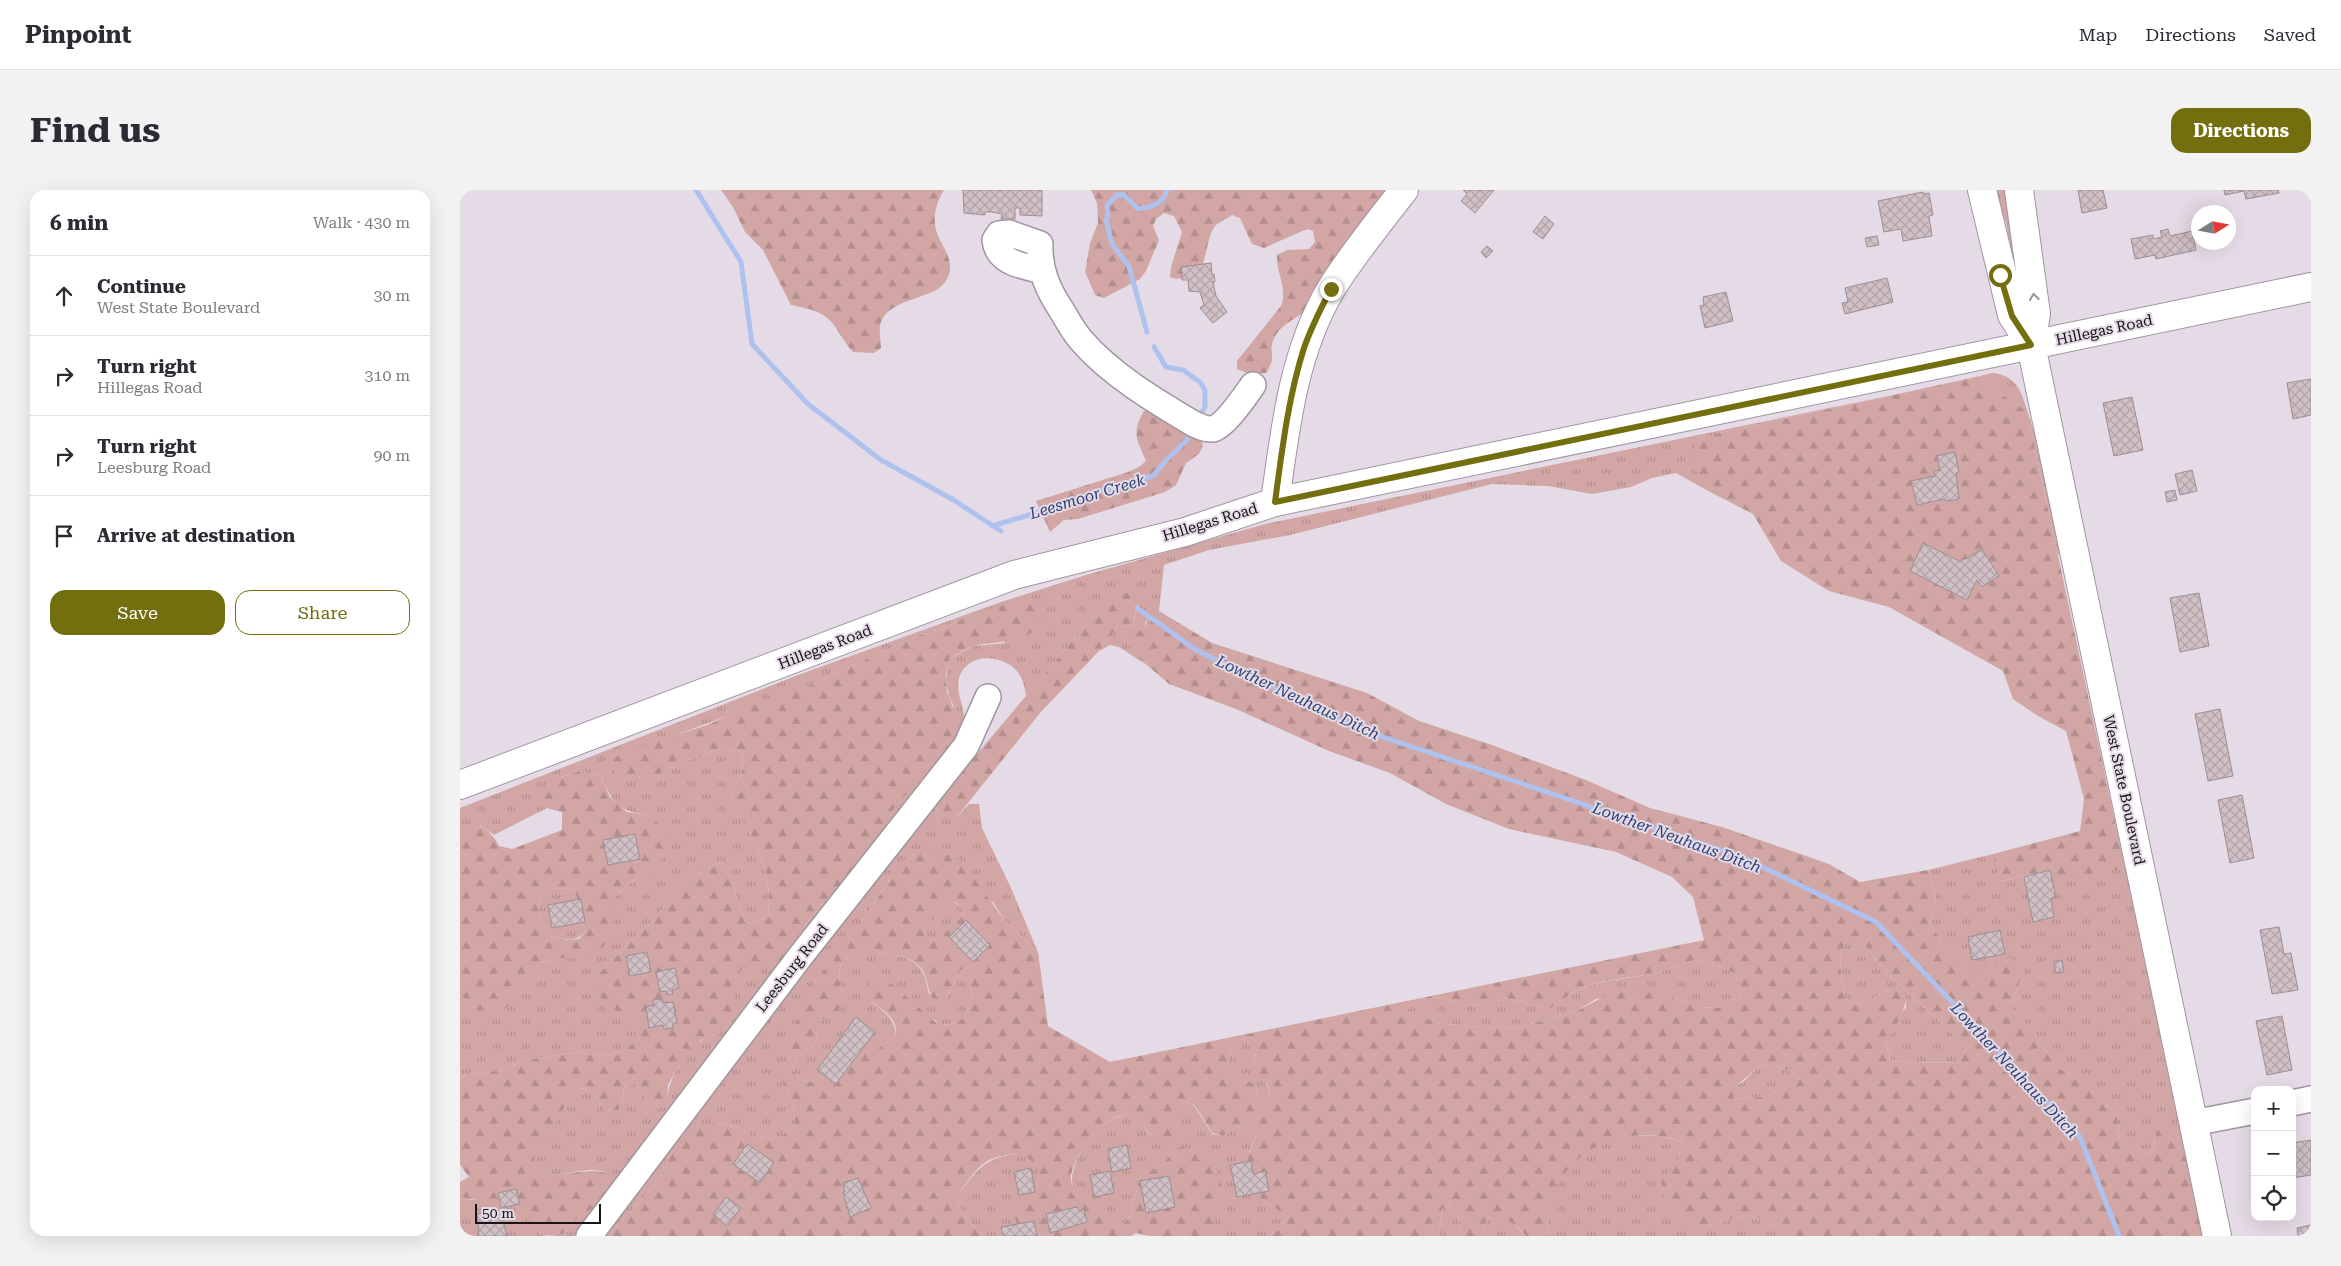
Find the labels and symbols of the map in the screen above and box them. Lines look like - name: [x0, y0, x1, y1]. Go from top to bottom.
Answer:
- north arrow: [2191, 205, 2236, 250]
- route start: [1989, 264, 2012, 287]
- route end: [1320, 278, 1343, 301]
- one-way arrow: [2029, 292, 2040, 300]
- street label: Hillegas Road: [2054, 311, 2155, 349]
- water label: Leesmoor Creek: [1026, 470, 1147, 523]
- street label: Hillegas Road: [1160, 499, 1260, 545]
- street label: Hillegas Road: [776, 621, 875, 673]
- water label: Lowther Neuhaus Ditch: [1212, 651, 1383, 744]
- street label: West State Boulevard: [2099, 713, 2149, 867]
- water label: Lowther Neuhaus Ditch: [1589, 798, 1764, 877]
- street label: Leesburg Road: [752, 920, 832, 1016]
- water label: Lowther Neuhaus Ditch: [1946, 998, 2083, 1142]
- scale bar: [475, 1201, 601, 1224]

